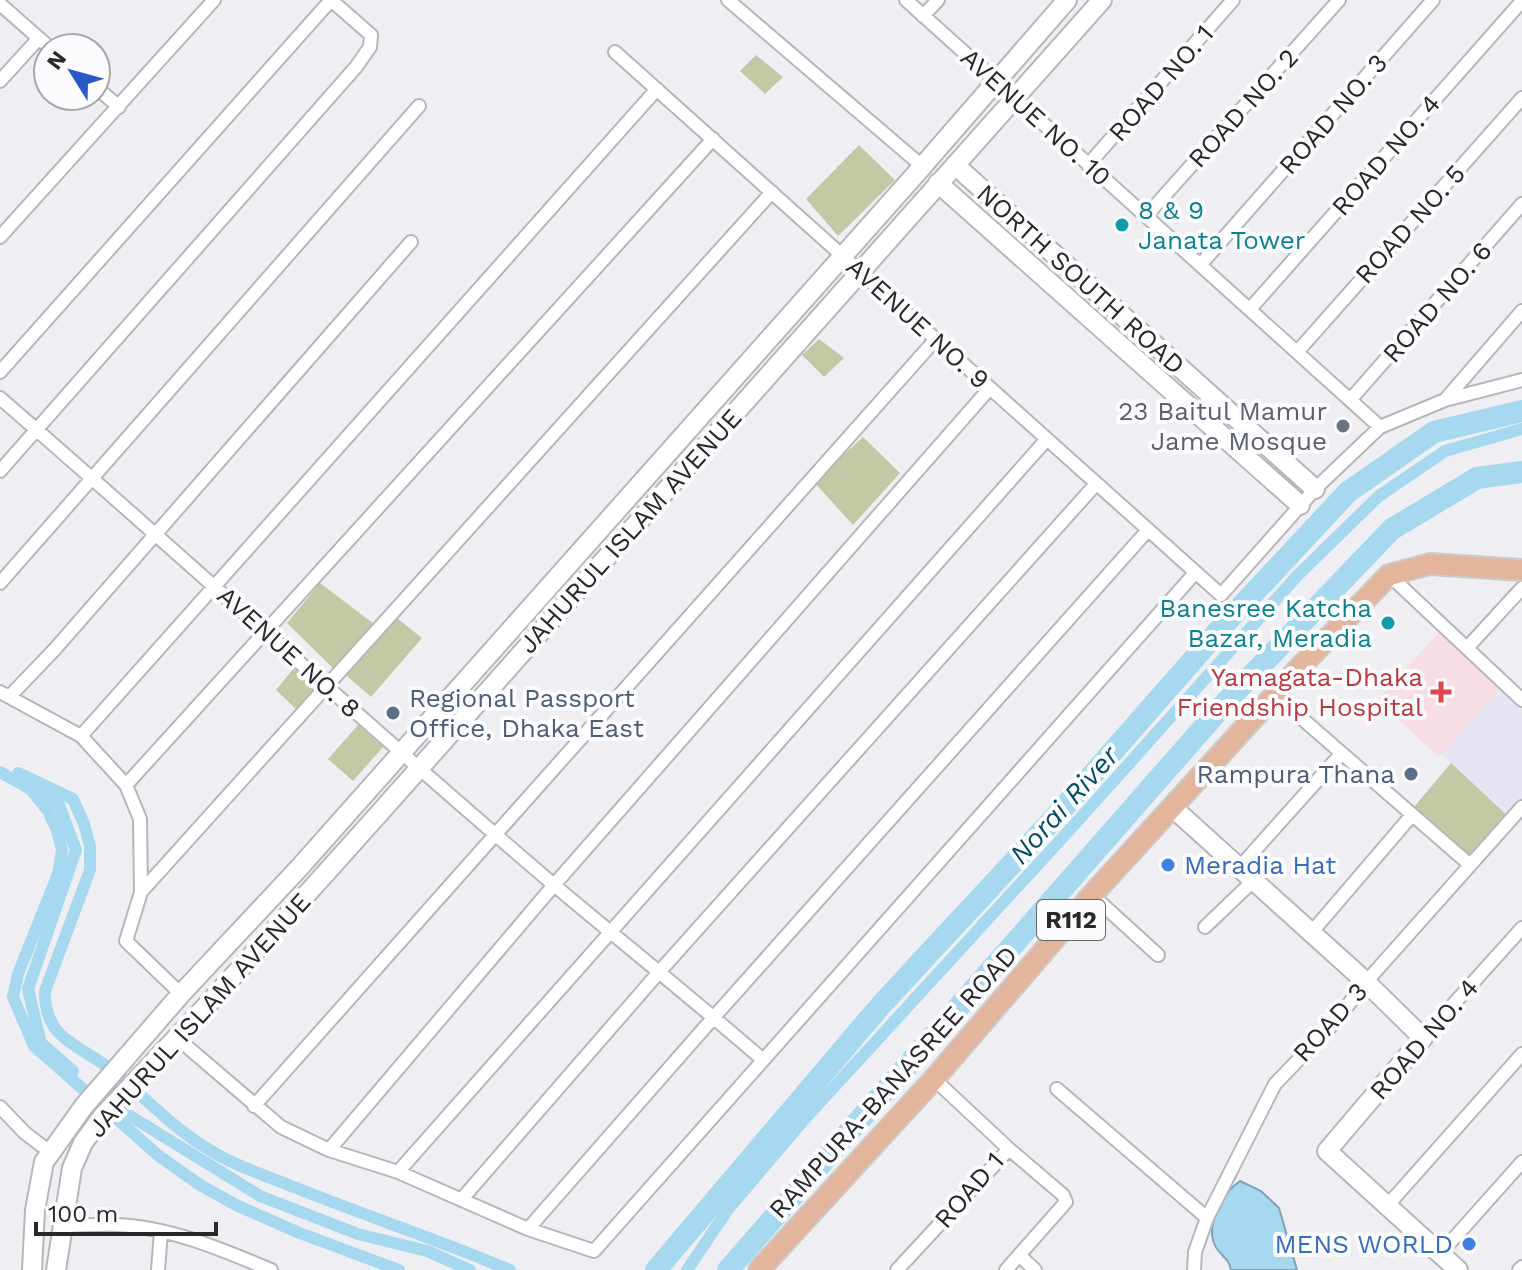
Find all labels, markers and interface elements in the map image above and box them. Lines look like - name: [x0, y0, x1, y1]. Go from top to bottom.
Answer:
- street label: ROAD NO. 1: [1102, 19, 1220, 147]
- north arrow: [32, 32, 112, 112]
- street label: AVENUE NO. 10: [955, 42, 1117, 192]
- street label: ROAD NO. 2: [1182, 42, 1304, 174]
- text: N: [42, 46, 71, 74]
- street label: ROAD NO. 3: [1273, 48, 1393, 180]
- street label: ROAD NO. 4: [1325, 88, 1447, 222]
- street label: ROAD NO. 5: [1349, 158, 1471, 290]
- street label: NORTH SOUTH ROAD: [971, 178, 1191, 380]
- place label: 8 & 9 Janata Tower: [1138, 195, 1305, 255]
- marker: 8 & 9 Janata Tower: [1113, 216, 1131, 234]
- street label: ROAD NO. 6: [1376, 236, 1498, 368]
- street label: AVENUE NO. 9: [841, 251, 995, 395]
- place label: 23 Baitul Mamur Jame Mosque: [1118, 396, 1327, 456]
- street label: JAHURUL ISLAM AVENUE: [512, 403, 748, 659]
- marker: 23 Baitul Mamur Jame Mosque: [1334, 417, 1352, 435]
- street label: AVENUE NO. 8: [212, 580, 366, 724]
- place label: Banesree Katcha Bazar, Meradia: [1159, 593, 1372, 653]
- marker: Banesree Katcha Bazar, Meradia: [1379, 614, 1397, 632]
- place label: Yamagata-Dhaka Friendship Hospital: [1176, 662, 1423, 722]
- marker: Yamagata-Dhaka Friendship Hospital: [1430, 681, 1452, 703]
- place label: Regional Passport Office, Dhaka East: [409, 683, 644, 743]
- marker: Regional Passport Office, Dhaka East: [384, 704, 402, 722]
- water label: Norai River: [1003, 738, 1126, 871]
- place label: Rampura Thana: [1197, 759, 1395, 789]
- marker: Rampura Thana: [1402, 765, 1420, 783]
- place label: Meradia Hat: [1184, 850, 1336, 880]
- marker: Meradia Hat: [1159, 856, 1177, 874]
- street label: JAHURUL ISLAM AVENUE: [81, 887, 317, 1143]
- road number: R112: [1037, 900, 1105, 940]
- street label: RAMPURA-BANASREE ROAD: [763, 940, 1023, 1224]
- street label: ROAD NO. 4: [1363, 972, 1485, 1106]
- street label: ROAD 3: [1287, 976, 1373, 1068]
- street label: ROAD 1: [928, 1146, 1010, 1234]
- scale bar: [36, 1186, 216, 1236]
- text: 100 m: [48, 1200, 118, 1228]
- place label: MENS WORLD: [1274, 1229, 1453, 1259]
- marker: MENS WORLD: [1460, 1235, 1478, 1253]

